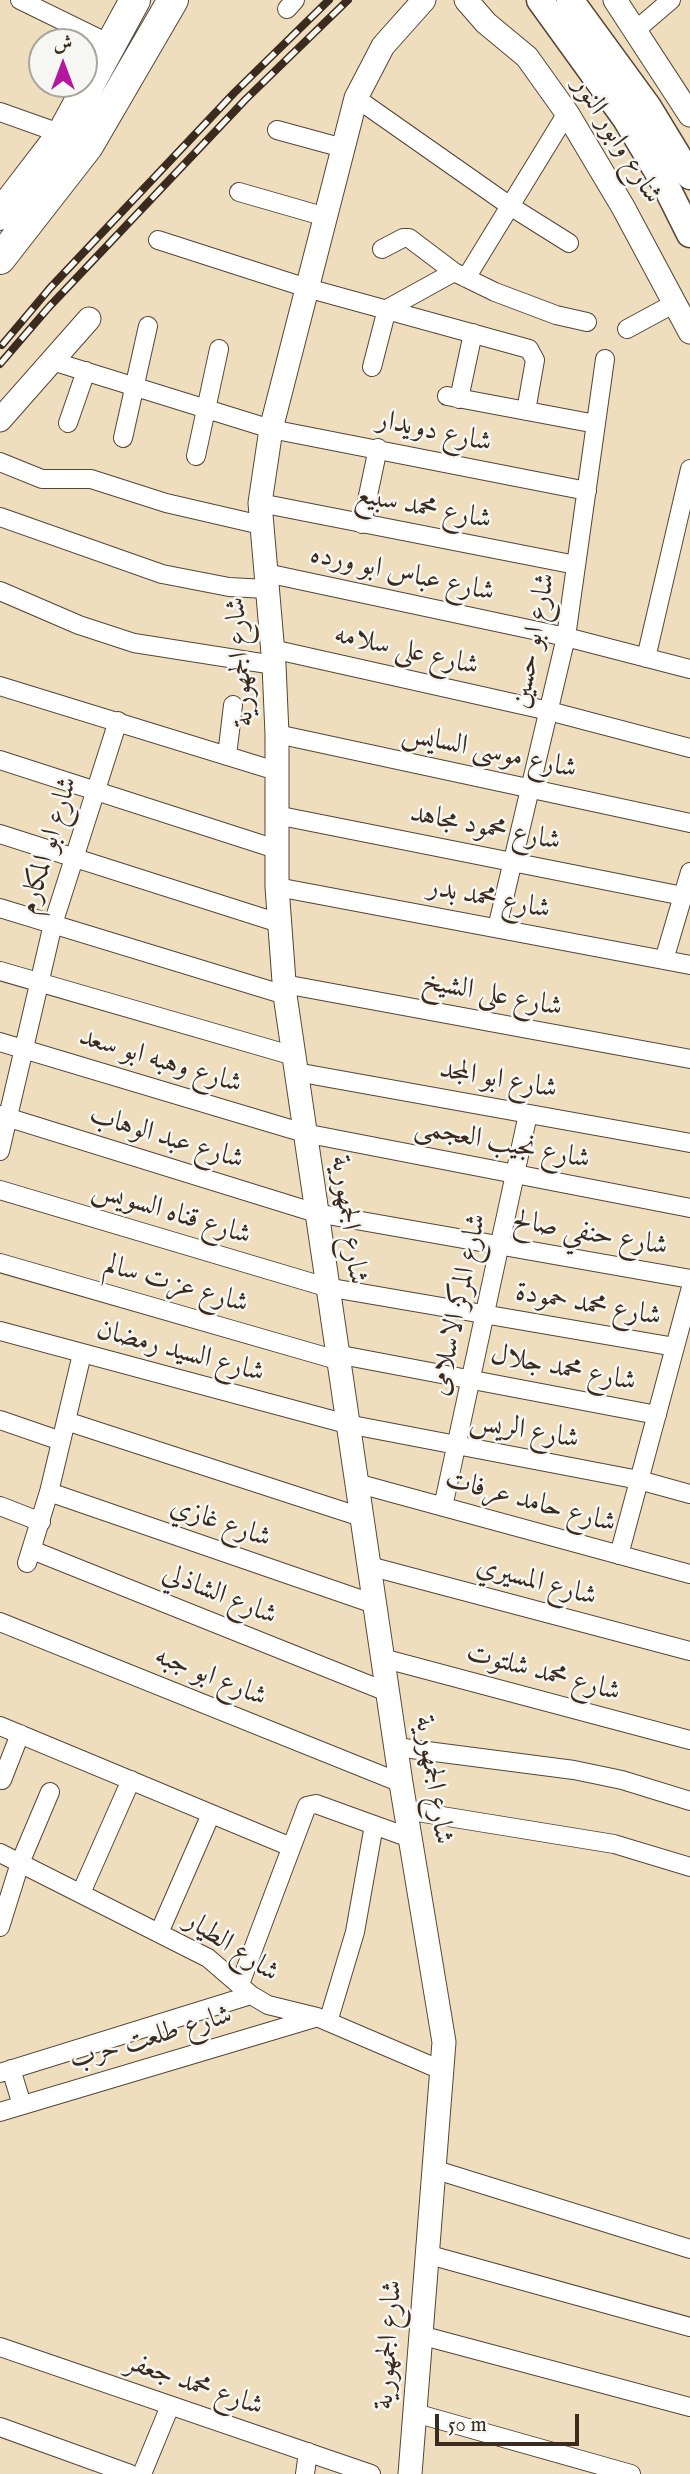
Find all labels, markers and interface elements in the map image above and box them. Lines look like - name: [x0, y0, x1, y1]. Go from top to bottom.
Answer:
- north arrow: [28, 28, 98, 98]
- text: ش: [54, 32, 72, 56]
- street label: شارع وابور النور: [564, 72, 668, 210]
- street label: شارع دويدار: [374, 404, 494, 462]
- street label: شارع محمد سبيع: [352, 479, 494, 539]
- street label: شارع عباس ابو ورده: [307, 539, 497, 611]
- street label: شارع ابو حسين: [505, 570, 565, 712]
- street label: شارع الجمهورية: [221, 596, 263, 728]
- street label: شارع على سلامه: [331, 619, 481, 685]
- street label: شارع موسى السايس: [399, 718, 579, 788]
- street label: شارع ابو المكارم: [13, 773, 87, 919]
- street label: شارع محمود مجاهد: [407, 798, 563, 860]
- street label: شارع محمد بدر: [425, 872, 553, 928]
- street label: شارع على الشيخ: [419, 966, 565, 1026]
- street label: شارع وهبه ابو سعد: [74, 1021, 246, 1103]
- street label: شارع ابو المجد: [437, 1054, 559, 1108]
- street label: شارع عبد الوهاب: [85, 1100, 247, 1178]
- street label: شارع نجيب العجمى: [411, 1112, 593, 1178]
- street label: شارع الجمهورية: [321, 1153, 373, 1287]
- street label: شارع قناه السويس: [87, 1174, 255, 1254]
- street label: شارع حنفي صالح: [510, 1205, 670, 1265]
- street label: شارع المركز الاسلامى: [424, 1211, 496, 1399]
- street label: شارع عزت سالم: [100, 1249, 252, 1323]
- street label: شارع محمد حمودة: [512, 1277, 664, 1335]
- street label: شارع السيد رمضان: [92, 1314, 268, 1392]
- street label: شارع محمد جلال: [487, 1339, 639, 1401]
- street label: شارع الريس: [467, 1406, 581, 1458]
- street label: شارع حامد عرفات: [441, 1464, 619, 1542]
- street label: شارع غازي: [165, 1491, 275, 1557]
- street label: شارع المسيري: [472, 1551, 600, 1615]
- street label: شارع الشاذلي: [157, 1558, 281, 1634]
- street label: شارع محمد شلتوت: [462, 1637, 624, 1711]
- street label: شارع ابو جبه: [149, 1640, 271, 1716]
- street label: شارع الجمهورية: [405, 1713, 459, 1847]
- street label: شارع الطيار: [178, 1905, 284, 1991]
- street label: شارع طلعت حرب: [66, 2000, 236, 2078]
- street label: شارع الجمهورية: [369, 2279, 411, 2411]
- street label: شارع محمد جعفر: [121, 2347, 267, 2425]
- scale bar: [438, 2400, 582, 2444]
- text: 50 m: [448, 2412, 487, 2439]

